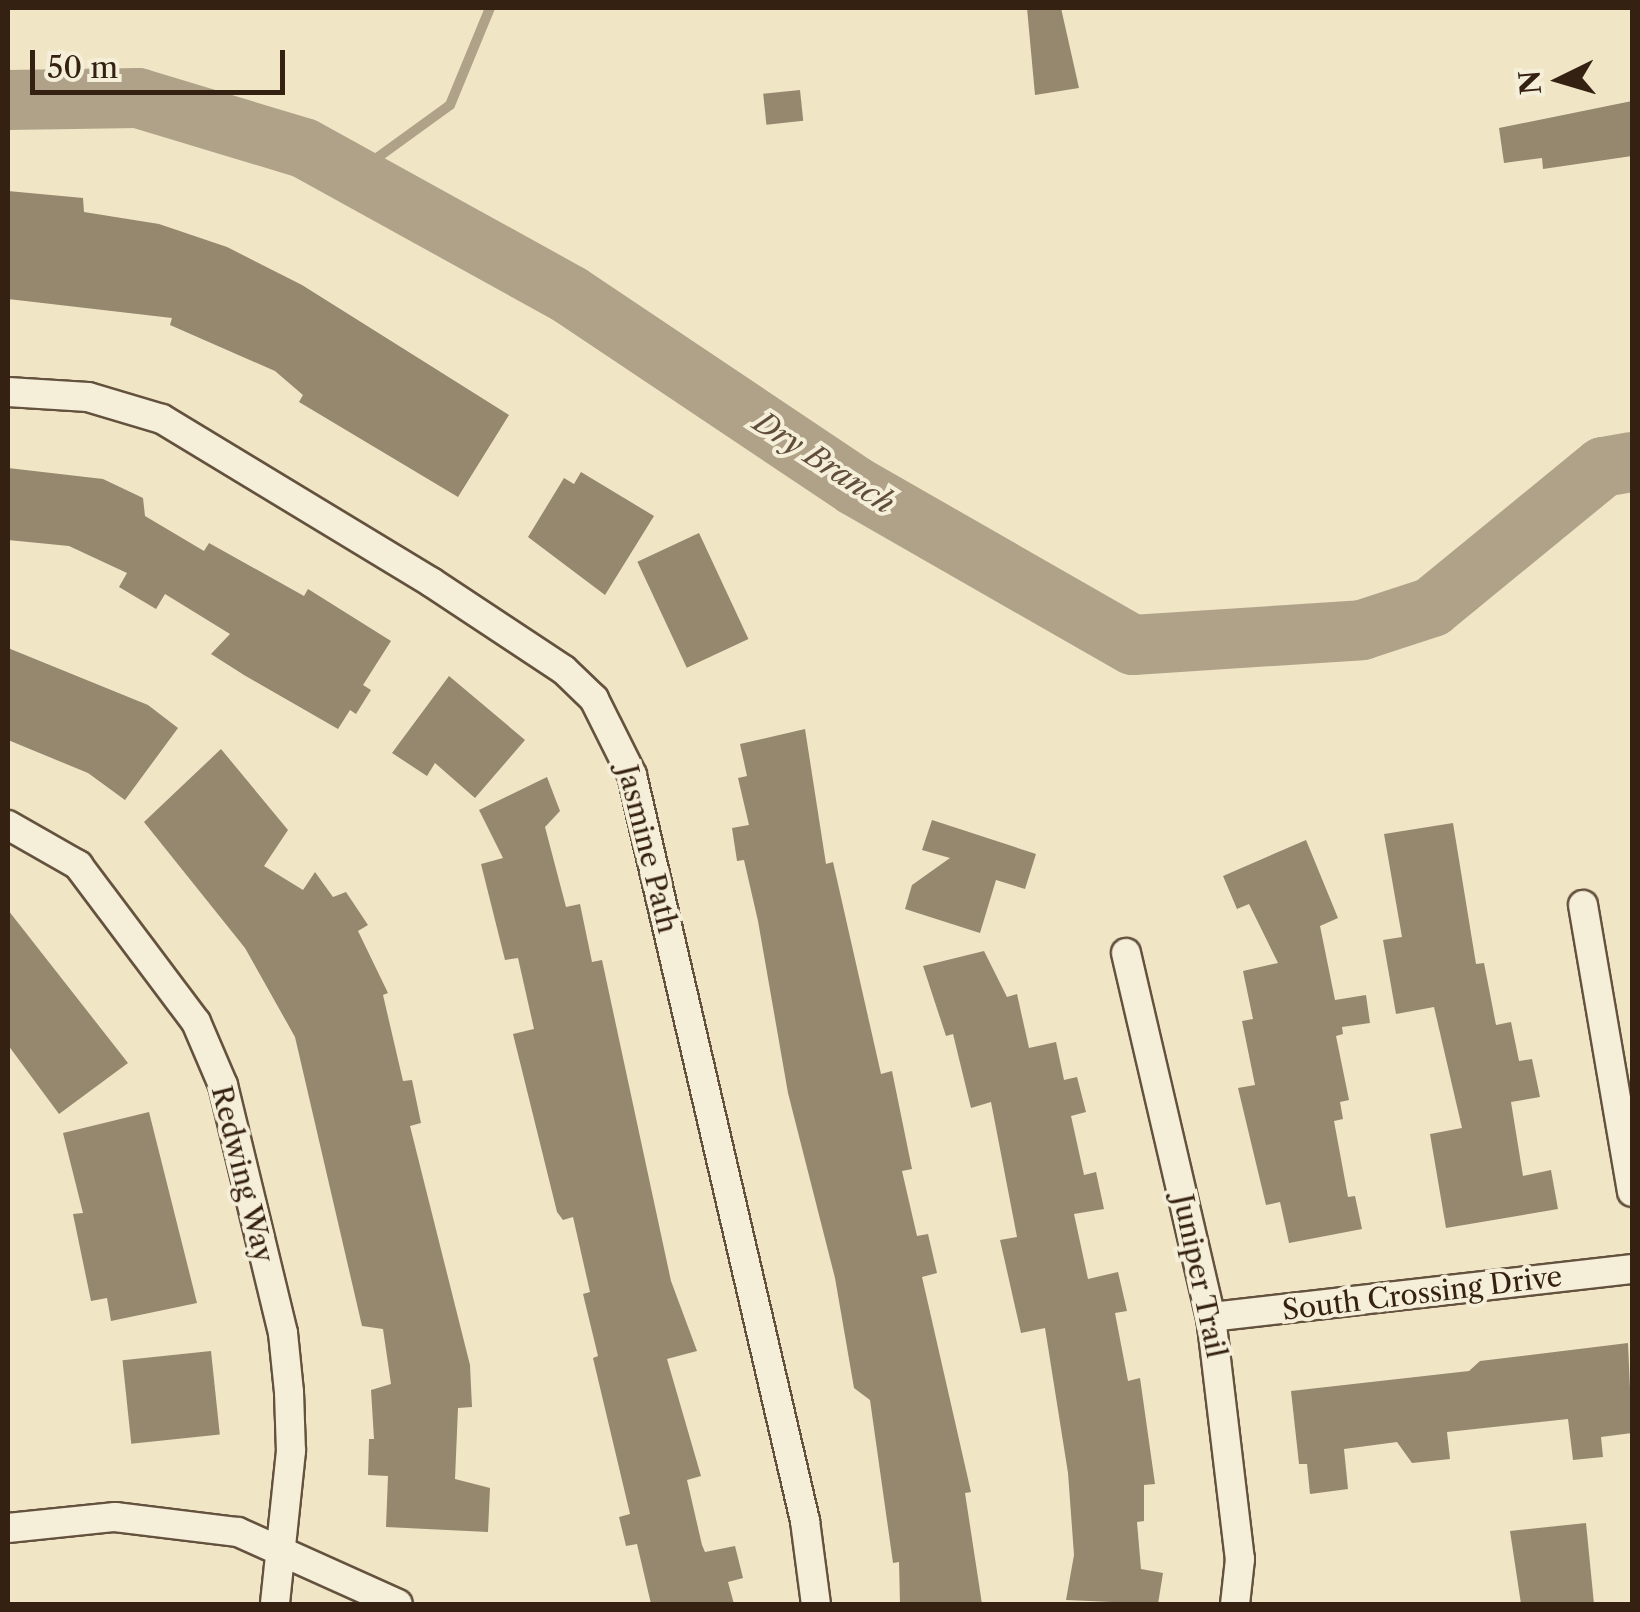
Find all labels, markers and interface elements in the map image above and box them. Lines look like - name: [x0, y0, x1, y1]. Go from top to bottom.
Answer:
- scale bar: [35, 30, 290, 92]
- north arrow: [1510, 30, 1610, 130]
- text: 50 m: [47, 49, 118, 86]
- text: N: [1512, 69, 1548, 96]
- water label: Dry Branch: [747, 404, 901, 522]
- street label: Jasmine Path: [611, 761, 685, 937]
- street label: Redwing Way: [205, 1082, 281, 1266]
- street label: Juniper Trail: [1166, 1191, 1234, 1361]
- street label: South Crossing Drive: [1280, 1259, 1564, 1327]

